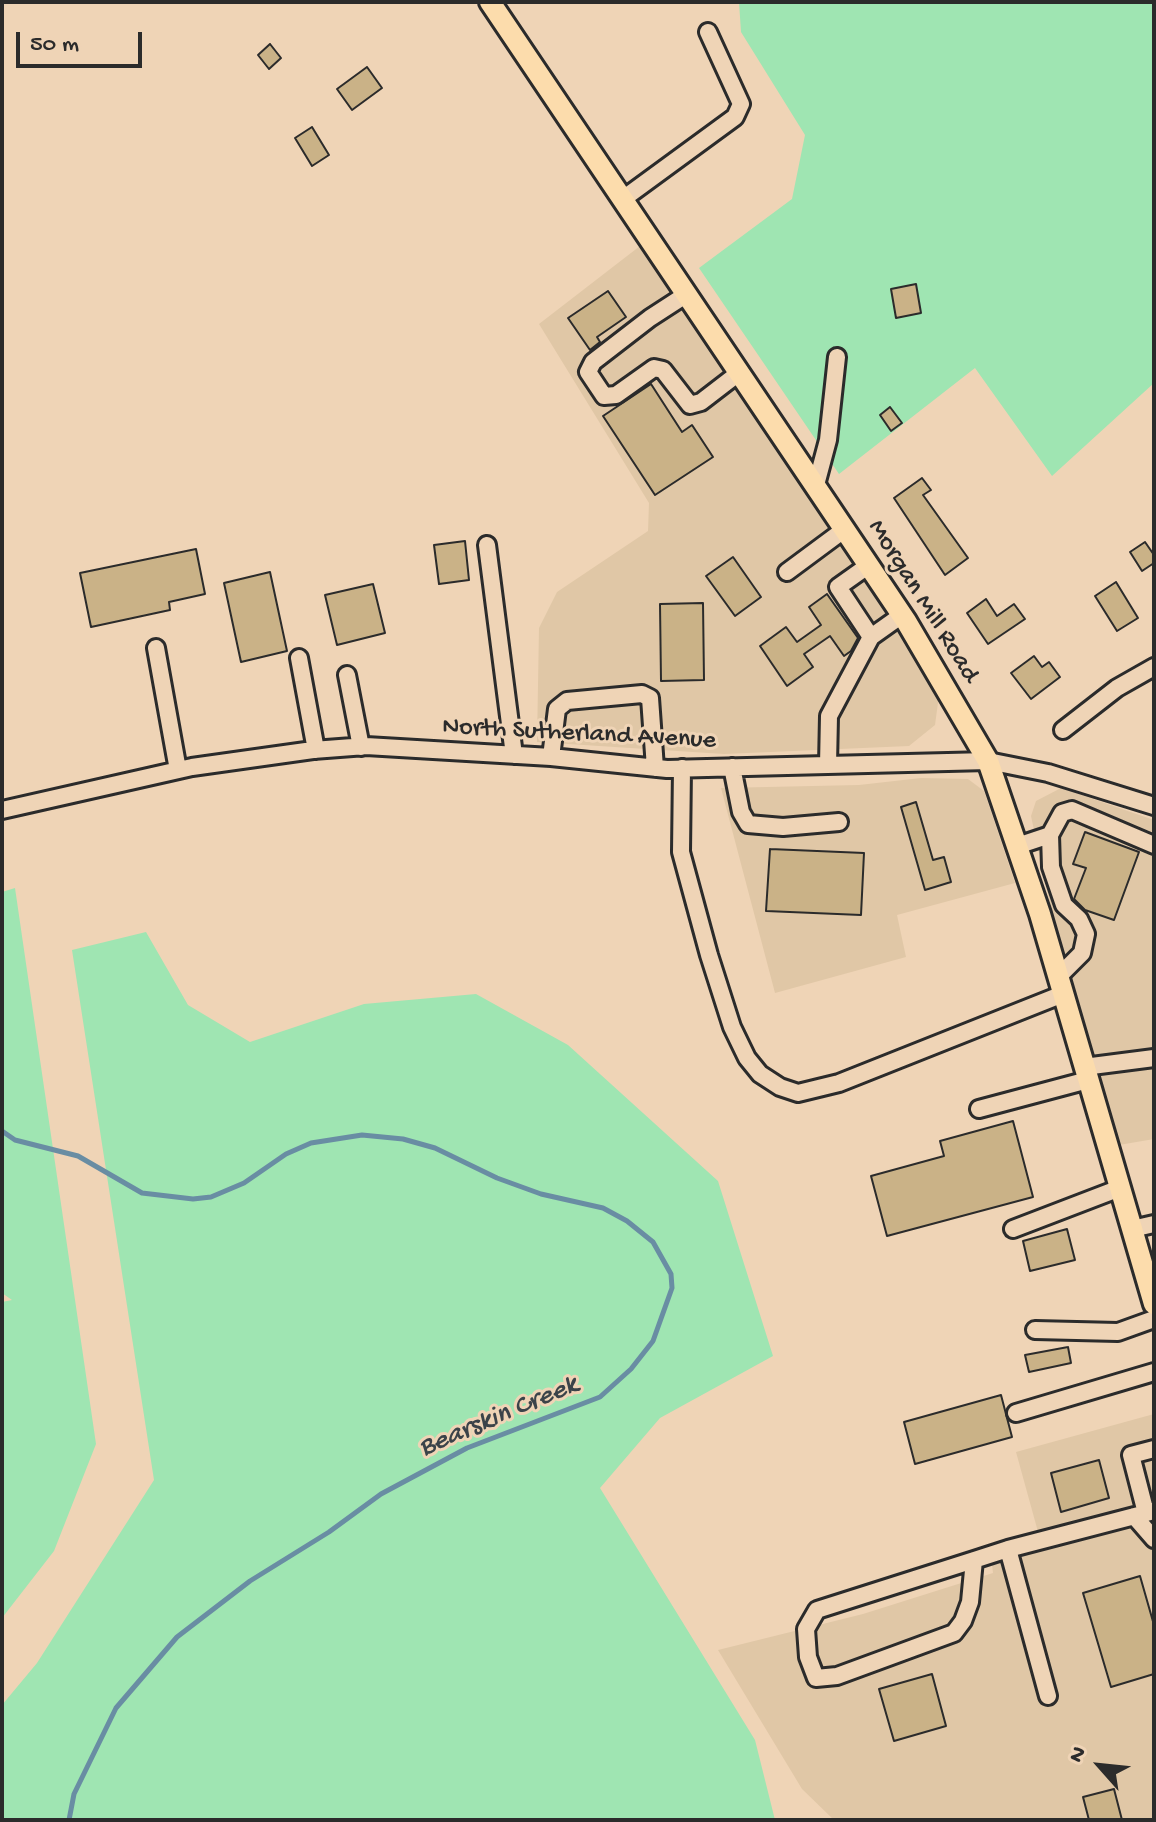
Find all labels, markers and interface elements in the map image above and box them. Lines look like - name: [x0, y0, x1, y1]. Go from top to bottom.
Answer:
- scale bar: [20, 16, 146, 66]
- text: 50 m: [30, 31, 79, 60]
- street label: Morgan Mill Road: [859, 515, 985, 689]
- street label: North Sutherland Avenue: [441, 712, 717, 758]
- water label: Bearskin Creek: [414, 1369, 584, 1467]
- north arrow: [1060, 1726, 1140, 1806]
- text: N: [1064, 1743, 1093, 1767]

